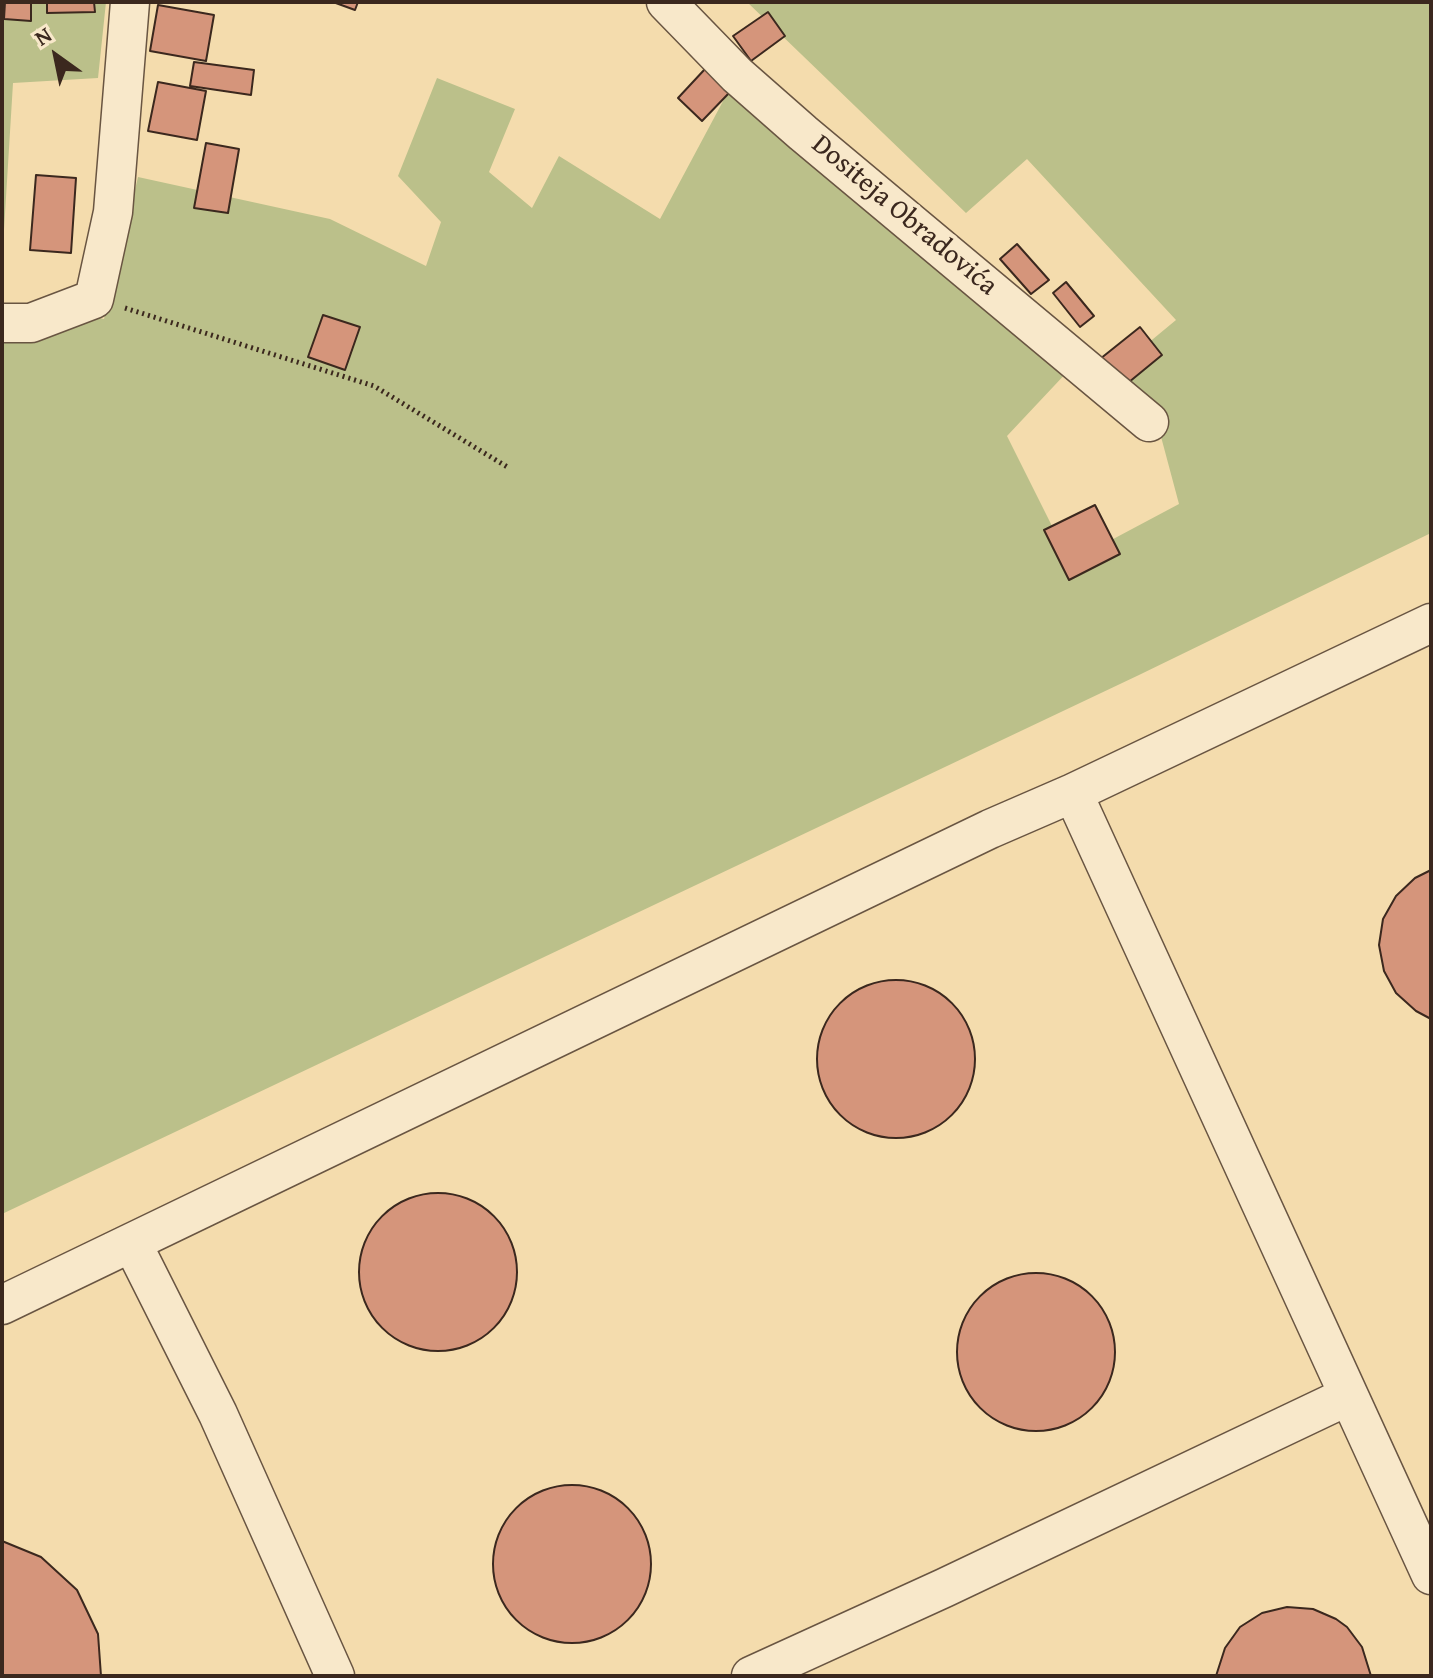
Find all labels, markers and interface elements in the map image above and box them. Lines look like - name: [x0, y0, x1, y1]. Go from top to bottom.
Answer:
- north arrow: [16, 16, 96, 96]
- text: N: [28, 18, 58, 53]
- street label: Dositeja Obradovića: [804, 128, 1004, 304]

